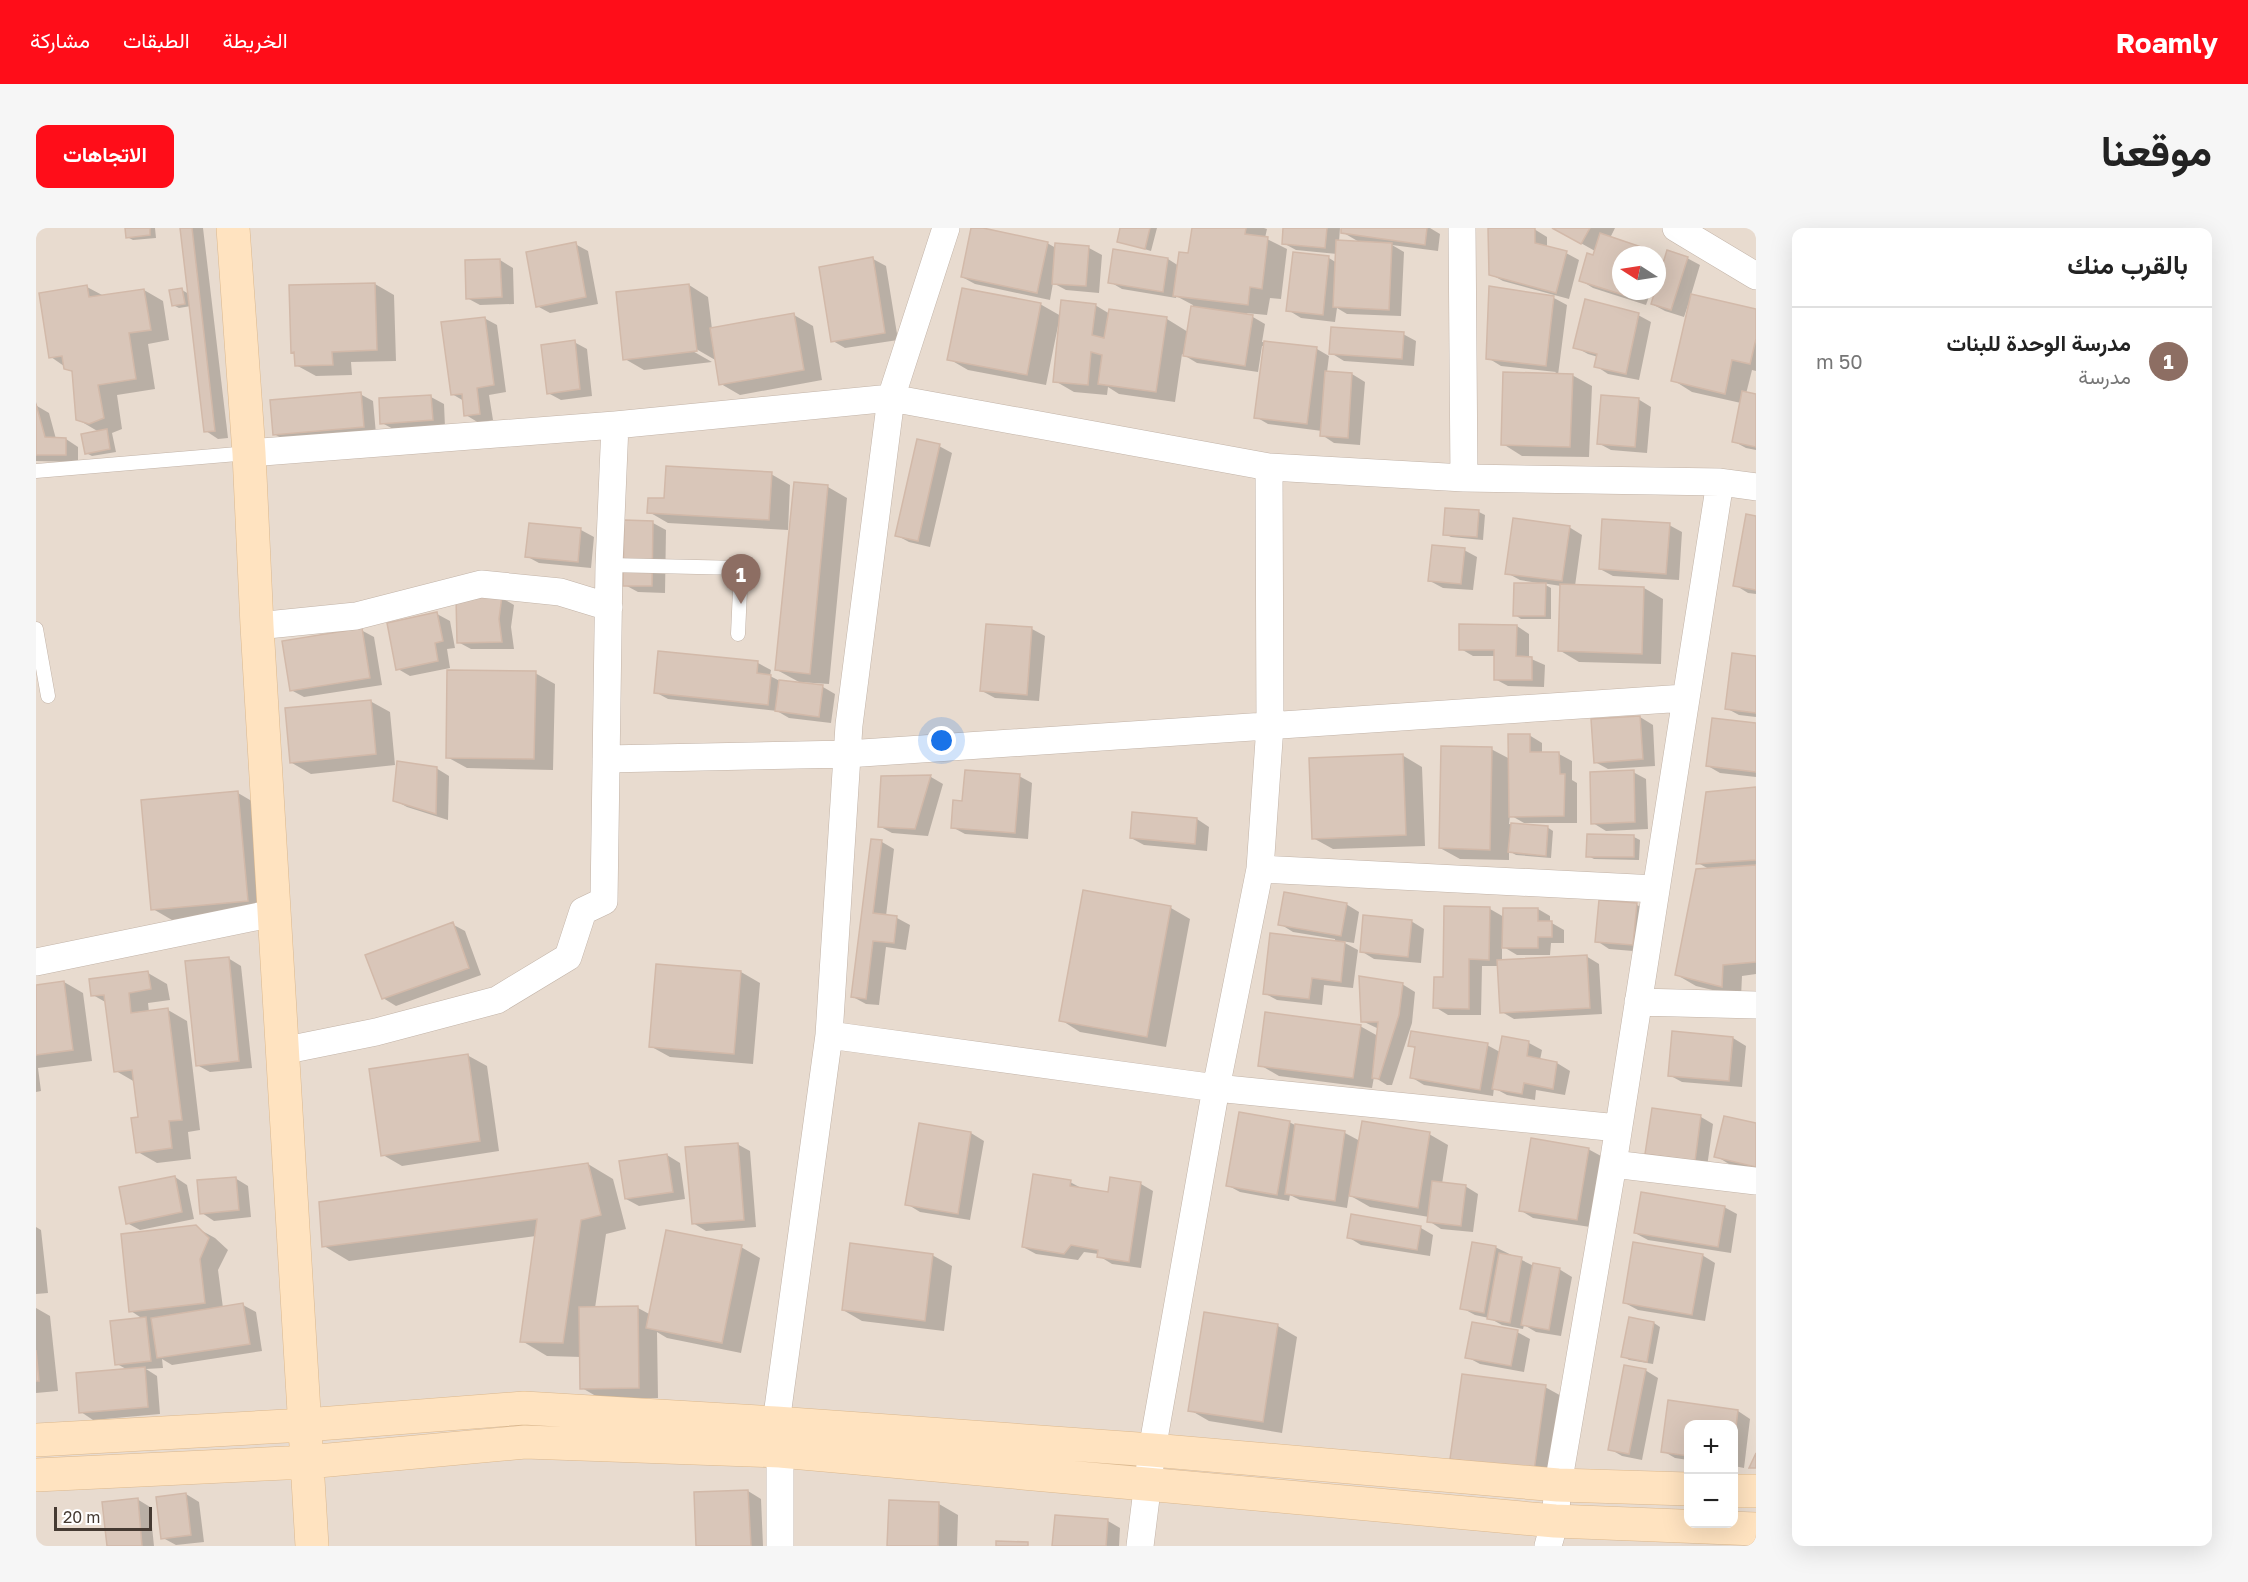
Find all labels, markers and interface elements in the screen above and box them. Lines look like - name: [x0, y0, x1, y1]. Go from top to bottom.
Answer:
- text: Roamly: [2116, 26, 2218, 59]
- text: مشاركة: [30, 27, 90, 53]
- text: الطبقات: [123, 27, 190, 53]
- text: الخريطة: [223, 27, 288, 53]
- button: الاتجاهات: [36, 125, 174, 188]
- text: موقعنا: [2101, 125, 2212, 175]
- north arrow: [1612, 246, 1666, 300]
- text: بالقرب منك: [2067, 249, 2188, 280]
- text: مدرسة الوحدة للبنات: [1946, 329, 2131, 356]
- text: 50 m: [1816, 349, 1863, 373]
- text: 1: [2163, 349, 2174, 373]
- text: مدرسة: [2078, 364, 2131, 388]
- pin: 1: [722, 554, 760, 604]
- your location: [927, 726, 956, 755]
- map controls: [1684, 1420, 1738, 1528]
- button: +: [1684, 1420, 1738, 1474]
- button: −: [1684, 1474, 1738, 1528]
- scale bar: [54, 1504, 152, 1532]
- text: 20 m: [63, 1507, 100, 1527]

